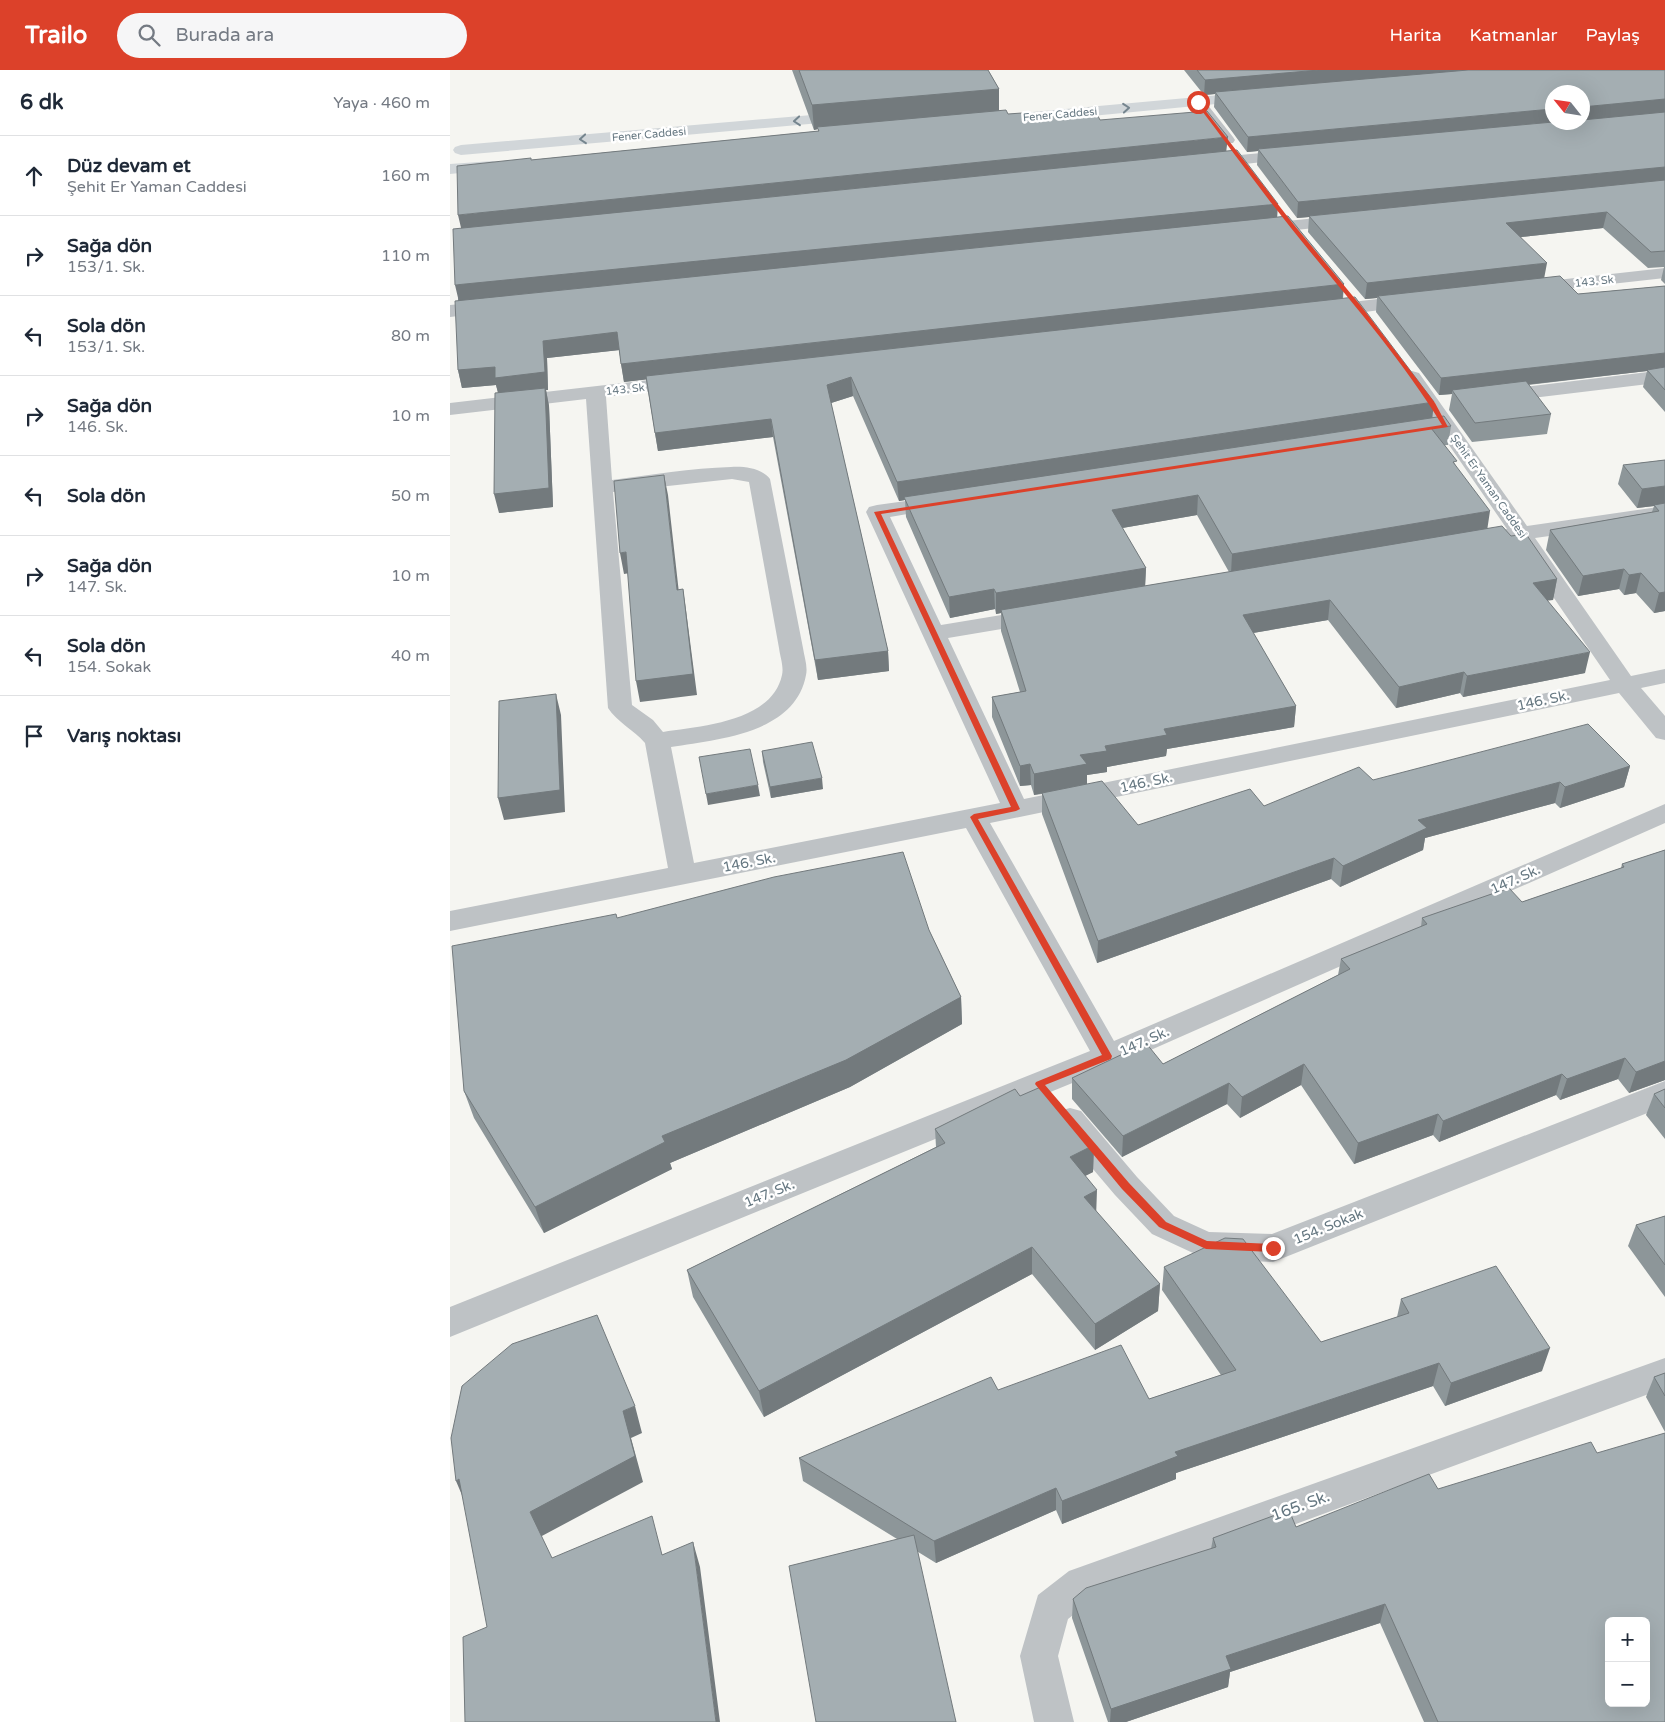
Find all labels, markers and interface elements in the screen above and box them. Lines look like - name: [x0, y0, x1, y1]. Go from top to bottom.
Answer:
- search box: [117, 13, 467, 58]
- text: Trailo: [25, 21, 87, 50]
- icon: search: [135, 21, 163, 49]
- text: Burada ara: [175, 24, 274, 46]
- text: Harita: [1389, 24, 1442, 46]
- text: Katmanlar: [1470, 24, 1558, 46]
- text: Paylaş: [1586, 24, 1640, 46]
- north arrow: [1545, 85, 1590, 130]
- text: 6 dk: [20, 90, 63, 115]
- route start: [1187, 91, 1210, 114]
- text: Yaya · 460 m: [333, 93, 430, 113]
- one-way arrow: [1122, 103, 1130, 114]
- street label: Fener Caddesi: [1022, 105, 1098, 124]
- one-way arrow: [793, 115, 801, 126]
- street label: Fener Caddesi: [611, 125, 687, 144]
- one-way arrow: [579, 134, 587, 145]
- text: Düz devam et: [67, 155, 191, 177]
- icon: ahead: [20, 162, 48, 190]
- text: 160 m: [381, 166, 430, 186]
- text: Şehit Er Yaman Caddesi: [67, 177, 247, 197]
- text: Sağa dön: [67, 235, 152, 257]
- icon: right: [20, 242, 48, 270]
- text: 110 m: [381, 246, 430, 266]
- text: 153/1. Sk.: [67, 257, 145, 277]
- street label: 143. Sk: [1574, 273, 1614, 290]
- text: Sola dön: [67, 315, 146, 337]
- icon: left: [20, 322, 48, 350]
- text: 80 m: [391, 326, 430, 346]
- text: 153/1. Sk.: [67, 337, 145, 357]
- street label: 143. Sk: [605, 381, 645, 398]
- text: Sağa dön: [67, 395, 152, 417]
- icon: right: [20, 402, 48, 430]
- text: 10 m: [391, 406, 430, 426]
- text: 146. Sk.: [67, 417, 128, 437]
- street label: Şehit Er Yaman Caddesi: [1448, 432, 1529, 541]
- icon: left: [20, 482, 48, 510]
- text: Sola dön: [67, 485, 146, 507]
- text: 50 m: [391, 486, 430, 506]
- text: Sağa dön: [67, 555, 152, 577]
- icon: right: [20, 562, 48, 590]
- text: 10 m: [391, 566, 430, 586]
- text: 147. Sk.: [67, 577, 127, 597]
- text: Sola dön: [67, 635, 146, 657]
- icon: left: [20, 642, 48, 670]
- text: 40 m: [391, 646, 430, 666]
- text: 154. Sokak: [67, 657, 151, 677]
- street label: 146. Sk.: [1515, 687, 1571, 714]
- icon: arrive: [20, 722, 48, 750]
- text: Varış noktası: [67, 725, 181, 747]
- street label: 146. Sk.: [1118, 769, 1174, 796]
- street label: 146. Sk.: [721, 849, 777, 876]
- street label: 147. Sk.: [1488, 861, 1543, 898]
- street label: 147. Sk.: [1117, 1023, 1172, 1060]
- street label: 147. Sk.: [742, 1176, 797, 1211]
- street label: 154. Sokak: [1291, 1205, 1366, 1248]
- route end: [1262, 1237, 1285, 1260]
- street label: 165. Sk.: [1268, 1486, 1332, 1526]
- map controls: [1605, 1617, 1650, 1707]
- button: +: [1605, 1617, 1650, 1662]
- button: −: [1605, 1662, 1650, 1707]

